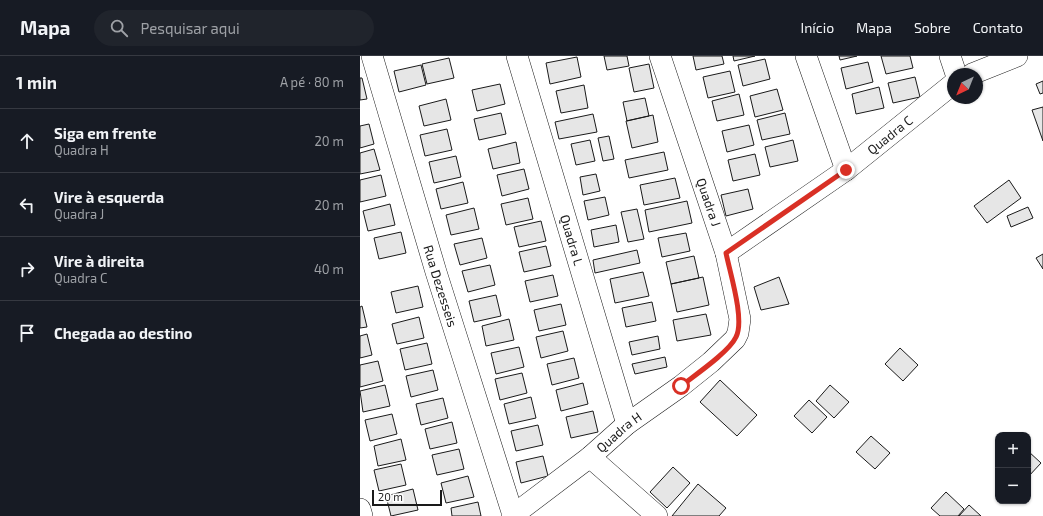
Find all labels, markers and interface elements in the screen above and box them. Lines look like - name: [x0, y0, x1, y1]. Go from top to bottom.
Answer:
- search box: [94, 10, 374, 46]
- text: Mapa: [20, 16, 70, 39]
- icon: search: [108, 17, 130, 39]
- text: Pesquisar aqui: [140, 19, 240, 37]
- text: Início: [801, 19, 834, 36]
- text: Mapa: [856, 19, 892, 36]
- text: Sobre: [914, 19, 951, 36]
- text: Contato: [973, 19, 1023, 36]
- north arrow: [947, 68, 983, 104]
- text: 1 min: [16, 72, 57, 92]
- text: A pé · 80 m: [280, 74, 344, 90]
- street label: Quadra C: [864, 112, 916, 158]
- text: Siga em frente: [54, 124, 156, 142]
- icon: ahead: [16, 130, 38, 152]
- text: 20 m: [315, 133, 344, 149]
- text: Quadra H: [54, 142, 109, 158]
- route end: [837, 161, 855, 179]
- street label: Quadra J: [693, 176, 725, 228]
- text: Vire à esquerda: [54, 188, 164, 206]
- icon: left: [16, 194, 38, 216]
- text: 20 m: [315, 197, 344, 213]
- text: Quadra J: [54, 206, 104, 222]
- street label: Quadra L: [557, 212, 587, 268]
- street label: Rua Dezesseis: [420, 243, 461, 329]
- text: Vire à direita: [54, 252, 144, 270]
- icon: right: [16, 258, 38, 280]
- text: 40 m: [314, 261, 344, 277]
- text: Quadra C: [54, 270, 107, 286]
- icon: arrive: [16, 322, 38, 344]
- text: Chegada ao destino: [54, 324, 192, 342]
- route start: [672, 377, 690, 395]
- street label: Quadra H: [593, 408, 645, 456]
- map controls: [995, 432, 1031, 504]
- button: +: [995, 432, 1031, 468]
- button: −: [995, 468, 1031, 504]
- scale bar: [372, 488, 442, 507]
- text: 20 m: [378, 490, 403, 503]

